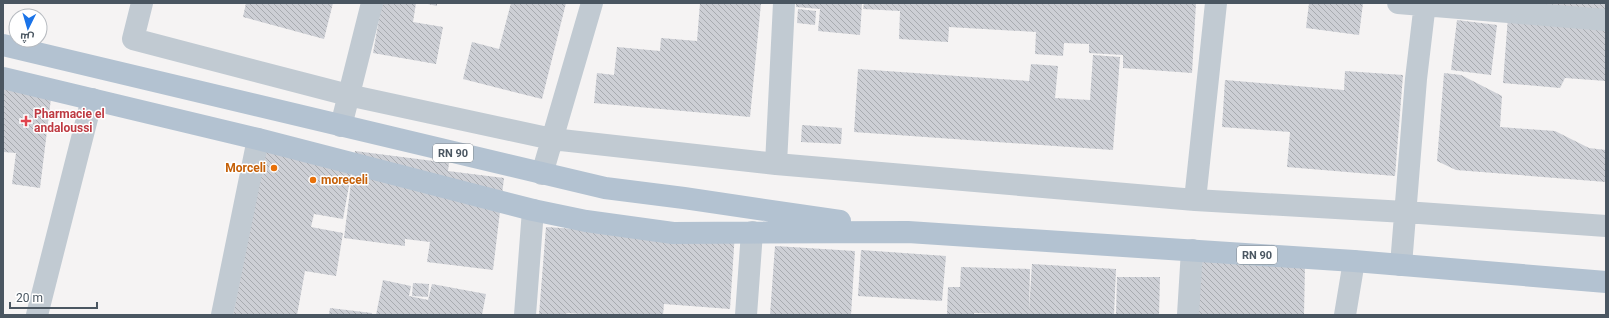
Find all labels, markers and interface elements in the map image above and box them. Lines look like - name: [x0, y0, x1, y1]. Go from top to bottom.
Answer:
- north arrow: [8, 8, 48, 48]
- text: ش: [20, 30, 35, 45]
- place label: Pharmacie el andaloussi: [34, 107, 105, 135]
- marker: Pharmacie el andaloussi: [21, 116, 31, 126]
- road number: RN 90: [433, 144, 473, 162]
- place label: Morceli: [225, 161, 266, 175]
- marker: Morceli: [269, 163, 279, 173]
- place label: moreceli: [321, 173, 368, 187]
- marker: moreceli: [308, 175, 318, 185]
- road number: RN 90: [1237, 246, 1277, 264]
- scale bar: [10, 284, 97, 310]
- text: 20 m: [16, 291, 43, 305]

